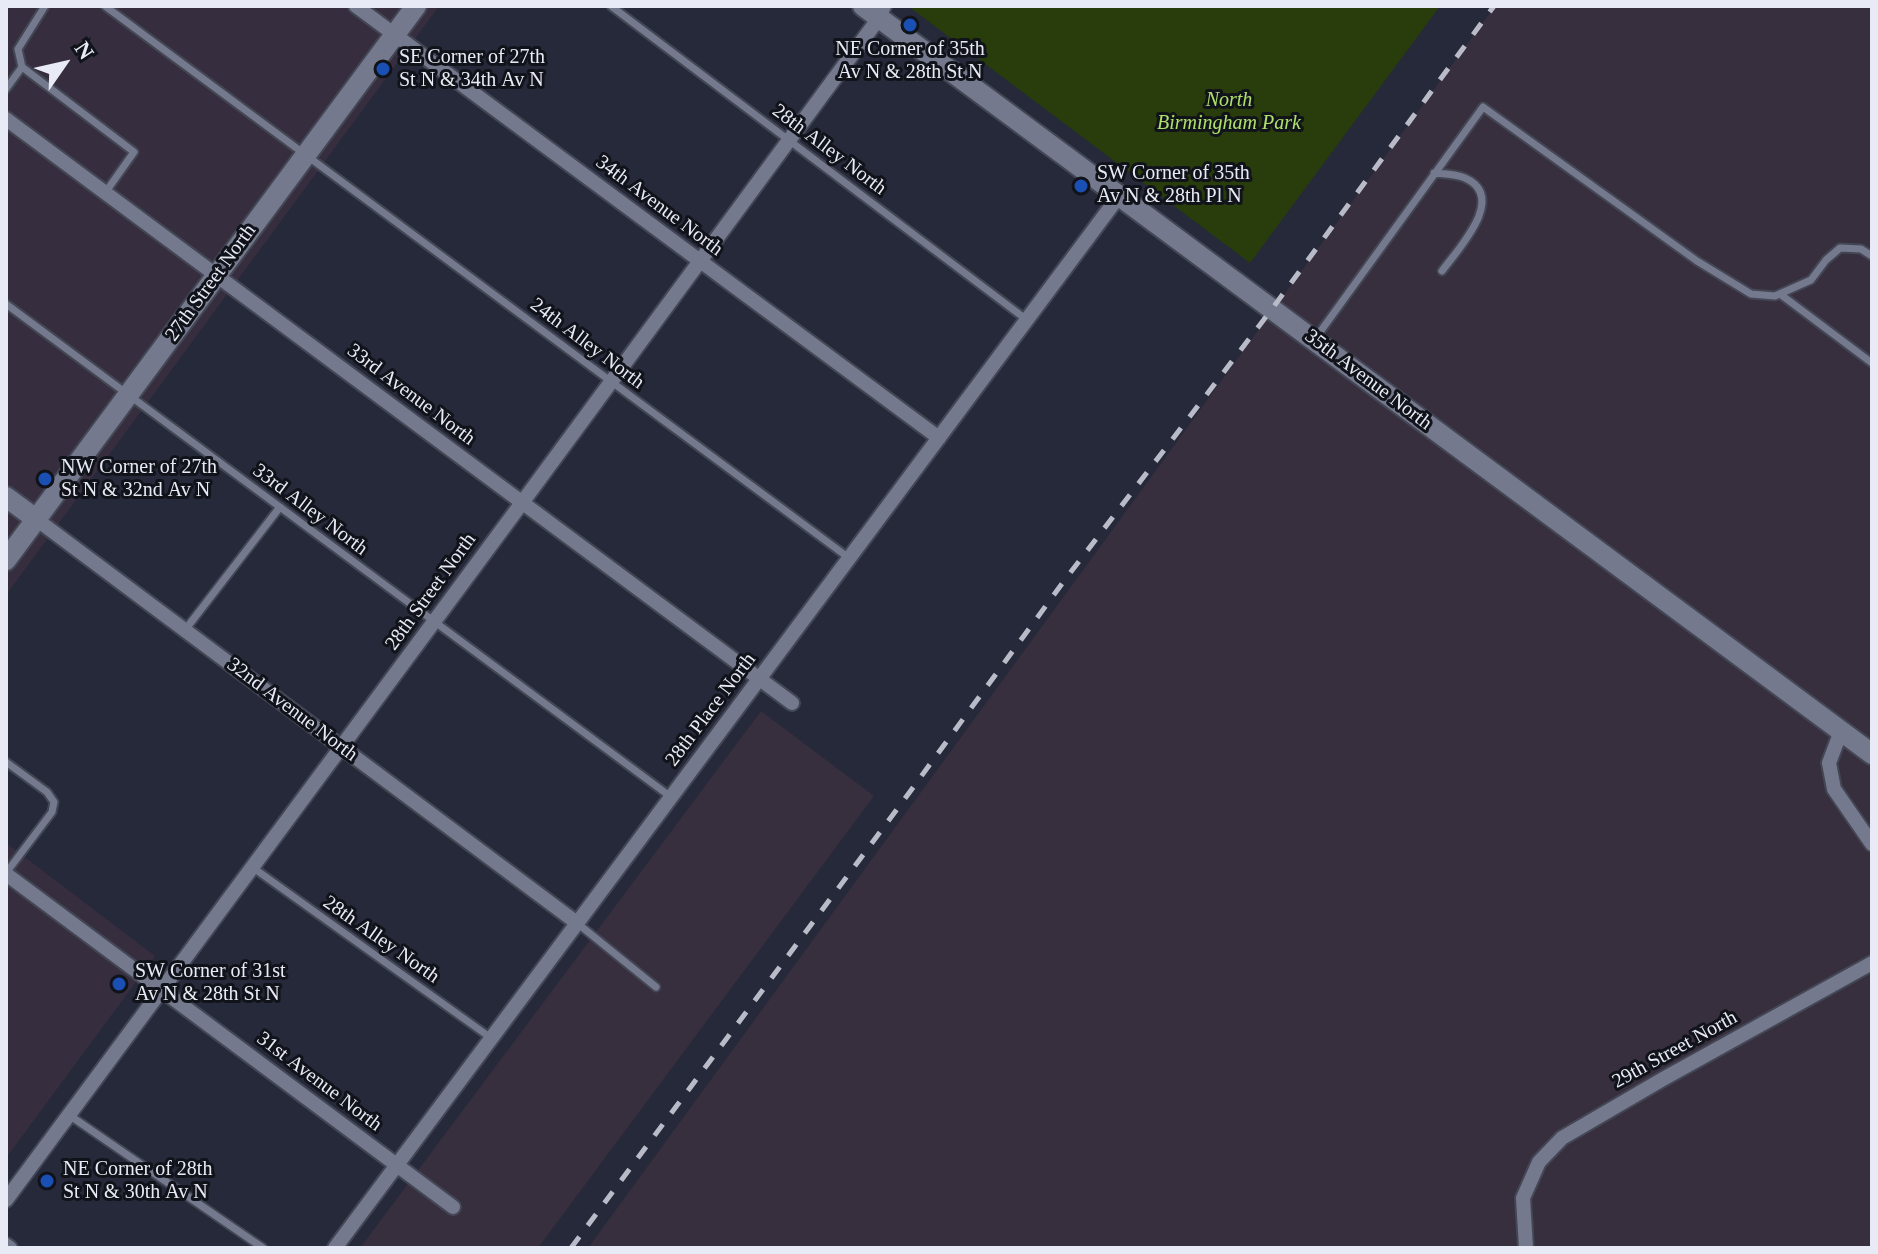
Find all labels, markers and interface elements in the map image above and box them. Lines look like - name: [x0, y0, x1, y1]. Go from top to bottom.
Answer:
- marker: NE Corner of 35th Av N & 28th St N: [901, 16, 919, 34]
- north arrow: [24, 24, 104, 104]
- text: N: [70, 37, 99, 64]
- place label: NE Corner of 35th Av N & 28th St N: [835, 38, 985, 85]
- place label: SE Corner of 27th St N & 34th Av N: [399, 46, 545, 93]
- marker: SE Corner of 27th St N & 34th Av N: [374, 60, 392, 78]
- park label: North Birmingham Park: [1157, 89, 1301, 136]
- street label: 28th Alley North: [767, 99, 891, 201]
- street label: 34th Avenue North: [591, 150, 727, 262]
- place label: SW Corner of 35th Av N & 28th Pl N: [1097, 162, 1250, 209]
- marker: SW Corner of 35th Av N & 28th Pl N: [1072, 177, 1090, 195]
- street label: 27th Street North: [160, 220, 262, 346]
- street label: 24th Alley North: [525, 293, 649, 395]
- street label: 35th Avenue North: [1300, 324, 1436, 436]
- street label: 33rd Avenue North: [342, 339, 480, 451]
- place label: NW Corner of 27th St N & 32nd Av N: [61, 456, 217, 503]
- street label: 33rd Alley North: [248, 459, 372, 561]
- marker: NW Corner of 27th St N & 32nd Av N: [36, 470, 54, 488]
- street label: 28th Street North: [380, 529, 482, 655]
- street label: 28th Place North: [661, 649, 761, 771]
- street label: 32nd Avenue North: [222, 653, 362, 767]
- street label: 28th Alley North: [318, 891, 444, 989]
- place label: SW Corner of 31st Av N & 28th St N: [135, 960, 286, 1007]
- marker: SW Corner of 31st Av N & 28th St N: [110, 975, 128, 993]
- street label: 29th Street North: [1608, 1006, 1742, 1094]
- street label: 31st Avenue North: [252, 1027, 386, 1137]
- place label: NE Corner of 28th St N & 30th Av N: [63, 1158, 212, 1205]
- marker: NE Corner of 28th St N & 30th Av N: [38, 1172, 56, 1190]

